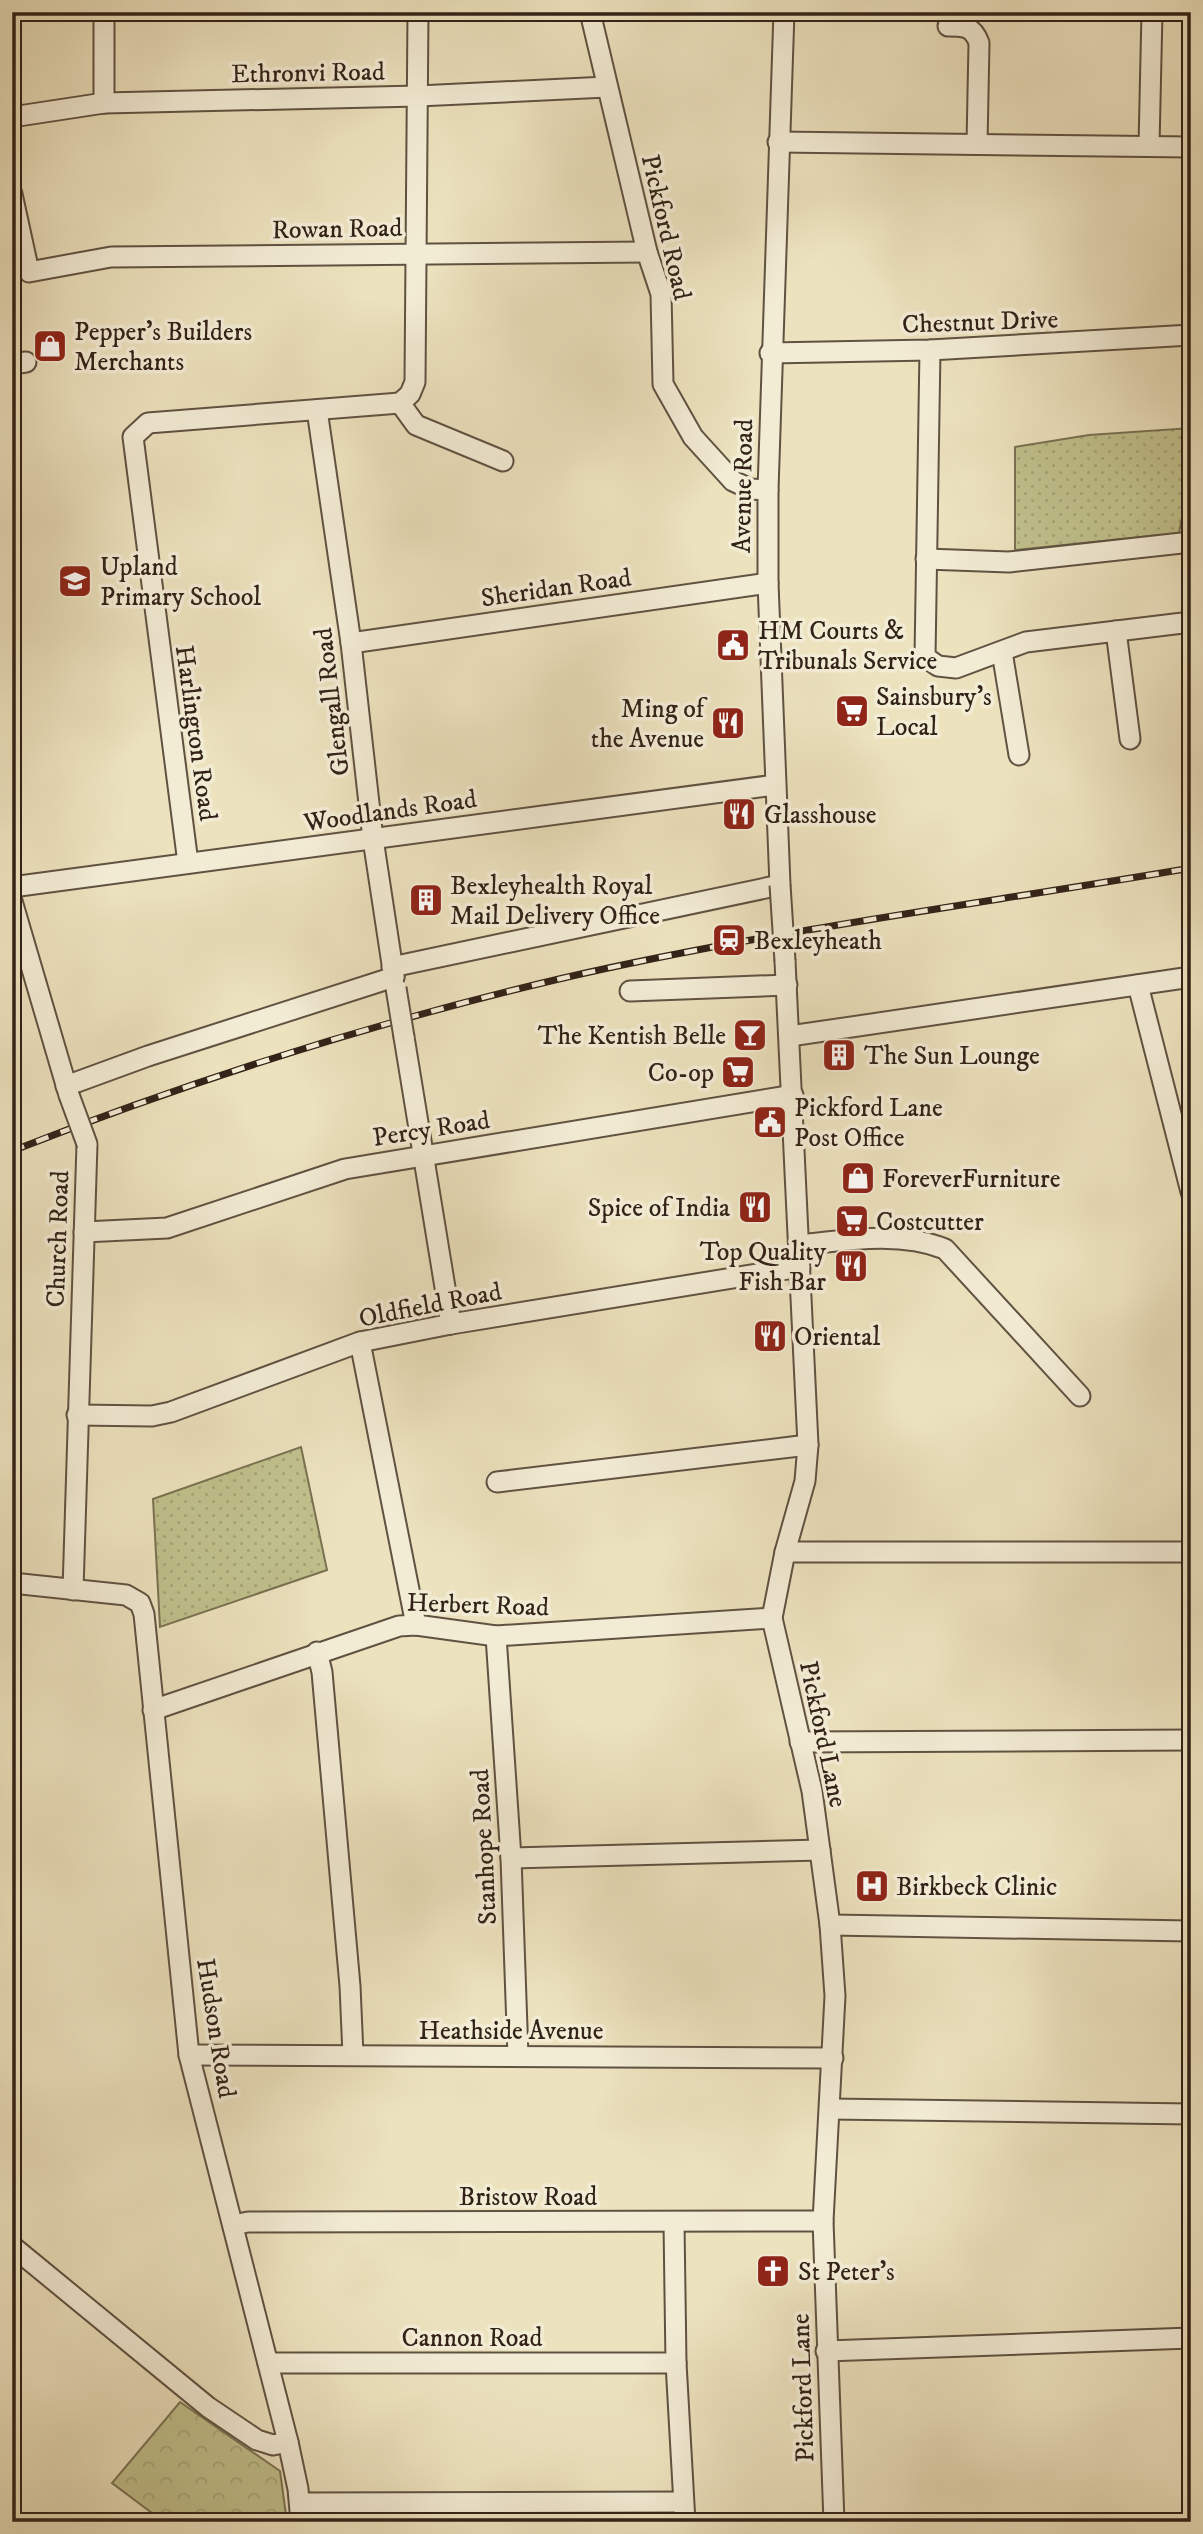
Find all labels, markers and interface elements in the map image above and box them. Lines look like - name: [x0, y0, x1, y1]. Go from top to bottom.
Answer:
- street label: Ethronvi Road: [231, 56, 385, 91]
- street label: Pickford Road: [633, 151, 698, 303]
- street label: Rowan Road: [272, 212, 403, 247]
- street label: Chestnut Drive: [901, 303, 1059, 342]
- place label: Pepper's Builders Merchants: [74, 316, 252, 379]
- shop icon: Pepper's Builders Merchants: [31, 327, 69, 365]
- street label: Avenue Road: [726, 419, 761, 553]
- place label: Upland Primary School: [100, 551, 261, 614]
- school or university icon: Upland Primary School: [56, 562, 94, 600]
- street label: Sheridan Road: [479, 562, 633, 615]
- place label: HM Courts & Tribunals Service: [758, 615, 937, 678]
- street label: Glengall Road: [307, 626, 358, 778]
- public building icon: HM Courts & Tribunals Service: [714, 626, 752, 664]
- street label: Harlington Road: [167, 643, 224, 823]
- place label: Sainsbury's Local: [876, 681, 992, 744]
- supermarket icon: Sainsbury's Local: [833, 692, 871, 730]
- place label: Ming of the Avenue: [591, 693, 708, 756]
- restaurant icon: Ming of the Avenue: [709, 704, 747, 742]
- street label: Woodlands Road: [301, 783, 479, 840]
- restaurant icon: Glasshouse: [720, 795, 758, 833]
- place label: Glasshouse: [764, 799, 877, 832]
- place label: Bexleyhealth Royal Mail Delivery Office: [450, 870, 660, 933]
- building icon: Bexleyhealth Royal Mail Delivery Office: [407, 881, 445, 919]
- station icon: Bexleyheath: [710, 921, 748, 959]
- place label: Bexleyheath: [754, 925, 882, 958]
- bar icon: The Kentish Belle: [731, 1016, 769, 1054]
- place label: The Kentish Belle: [538, 1020, 726, 1053]
- building icon: The Sun Lounge: [820, 1036, 858, 1074]
- place label: The Sun Lounge: [864, 1040, 1040, 1073]
- supermarket icon: Co-op: [719, 1053, 757, 1091]
- place label: Co-op: [648, 1057, 714, 1090]
- place label: Pickford Lane Post Office: [794, 1092, 943, 1155]
- public building icon: Pickford Lane Post Office: [751, 1103, 789, 1141]
- street label: Percy Road: [370, 1104, 492, 1155]
- shop icon: ForeverFurniture: [839, 1159, 877, 1197]
- place label: ForeverFurniture: [882, 1163, 1061, 1196]
- street label: Church Road: [40, 1170, 77, 1308]
- restaurant icon: Spice of India: [736, 1188, 774, 1226]
- place label: Spice of India: [588, 1192, 730, 1225]
- supermarket icon: Costcutter: [833, 1202, 871, 1240]
- place label: Costcutter: [876, 1206, 984, 1239]
- place label: Top Quality Fish Bar: [700, 1236, 827, 1299]
- restaurant icon: Top Quality Fish Bar: [832, 1247, 870, 1285]
- street label: Oldfield Road: [356, 1275, 504, 1335]
- restaurant icon: Oriental: [751, 1317, 789, 1355]
- place label: Oriental: [794, 1321, 880, 1354]
- street label: Herbert Road: [406, 1587, 550, 1624]
- street label: Pickford Lane: [791, 1658, 854, 1811]
- street label: Stanhope Road: [464, 1768, 505, 1926]
- hospital icon: Birkbeck Clinic: [853, 1867, 891, 1905]
- place label: Birkbeck Clinic: [896, 1871, 1057, 1904]
- street label: Hudson Road: [188, 1956, 243, 2101]
- street label: Heathside Avenue: [419, 2015, 603, 2048]
- street label: Bristow Road: [459, 2181, 597, 2214]
- church icon: St Peter's: [754, 2252, 792, 2290]
- place label: St Peter's: [798, 2256, 895, 2289]
- street label: Pickford Lane: [784, 2313, 823, 2463]
- street label: Cannon Road: [401, 2322, 543, 2355]

